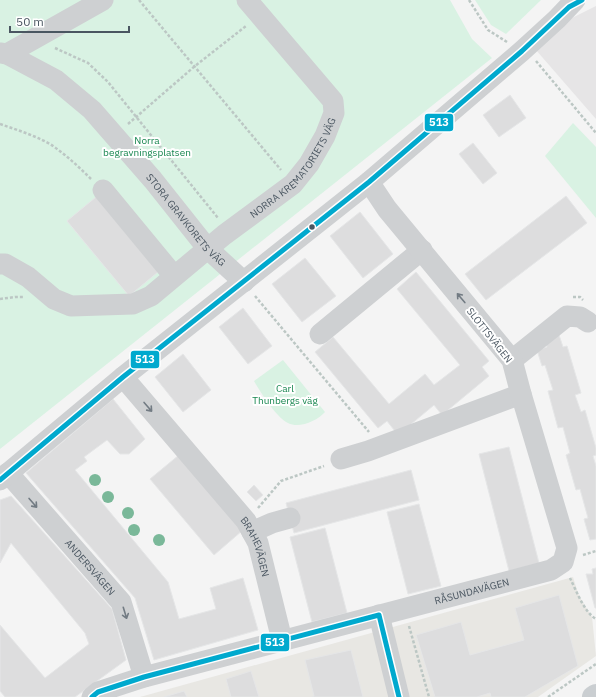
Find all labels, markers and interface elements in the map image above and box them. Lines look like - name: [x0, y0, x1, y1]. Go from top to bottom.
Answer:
- scale bar: [10, 8, 129, 34]
- text: 50 m: [16, 14, 44, 29]
- line badge: 513: [424, 113, 454, 132]
- text: 513: [429, 115, 449, 129]
- street label: NORRA KREMATORIETS VÄG: [247, 116, 339, 221]
- park label: Norra begravningsplatsen: [103, 134, 191, 159]
- street label: STORA GRAVKORETS VÄG: [143, 171, 228, 269]
- unlabelled marker: [307, 222, 317, 232]
- one-way arrow: [456, 292, 465, 303]
- street label: SLOTTSVÄGEN: [464, 305, 515, 366]
- line badge: 513: [130, 350, 160, 369]
- text: 513: [135, 352, 155, 366]
- park label: Carl Thunbergs väg: [252, 382, 318, 407]
- one-way arrow: [144, 401, 153, 412]
- one-way arrow: [29, 497, 38, 508]
- street label: BRAHEVÄGEN: [238, 514, 272, 578]
- street label: ANDERSVÄGEN: [62, 537, 118, 598]
- street label: RÅSUNDAVÄGEN: [433, 575, 511, 607]
- one-way arrow: [122, 606, 129, 619]
- line badge: 513: [260, 633, 290, 652]
- text: 513: [265, 635, 285, 649]

